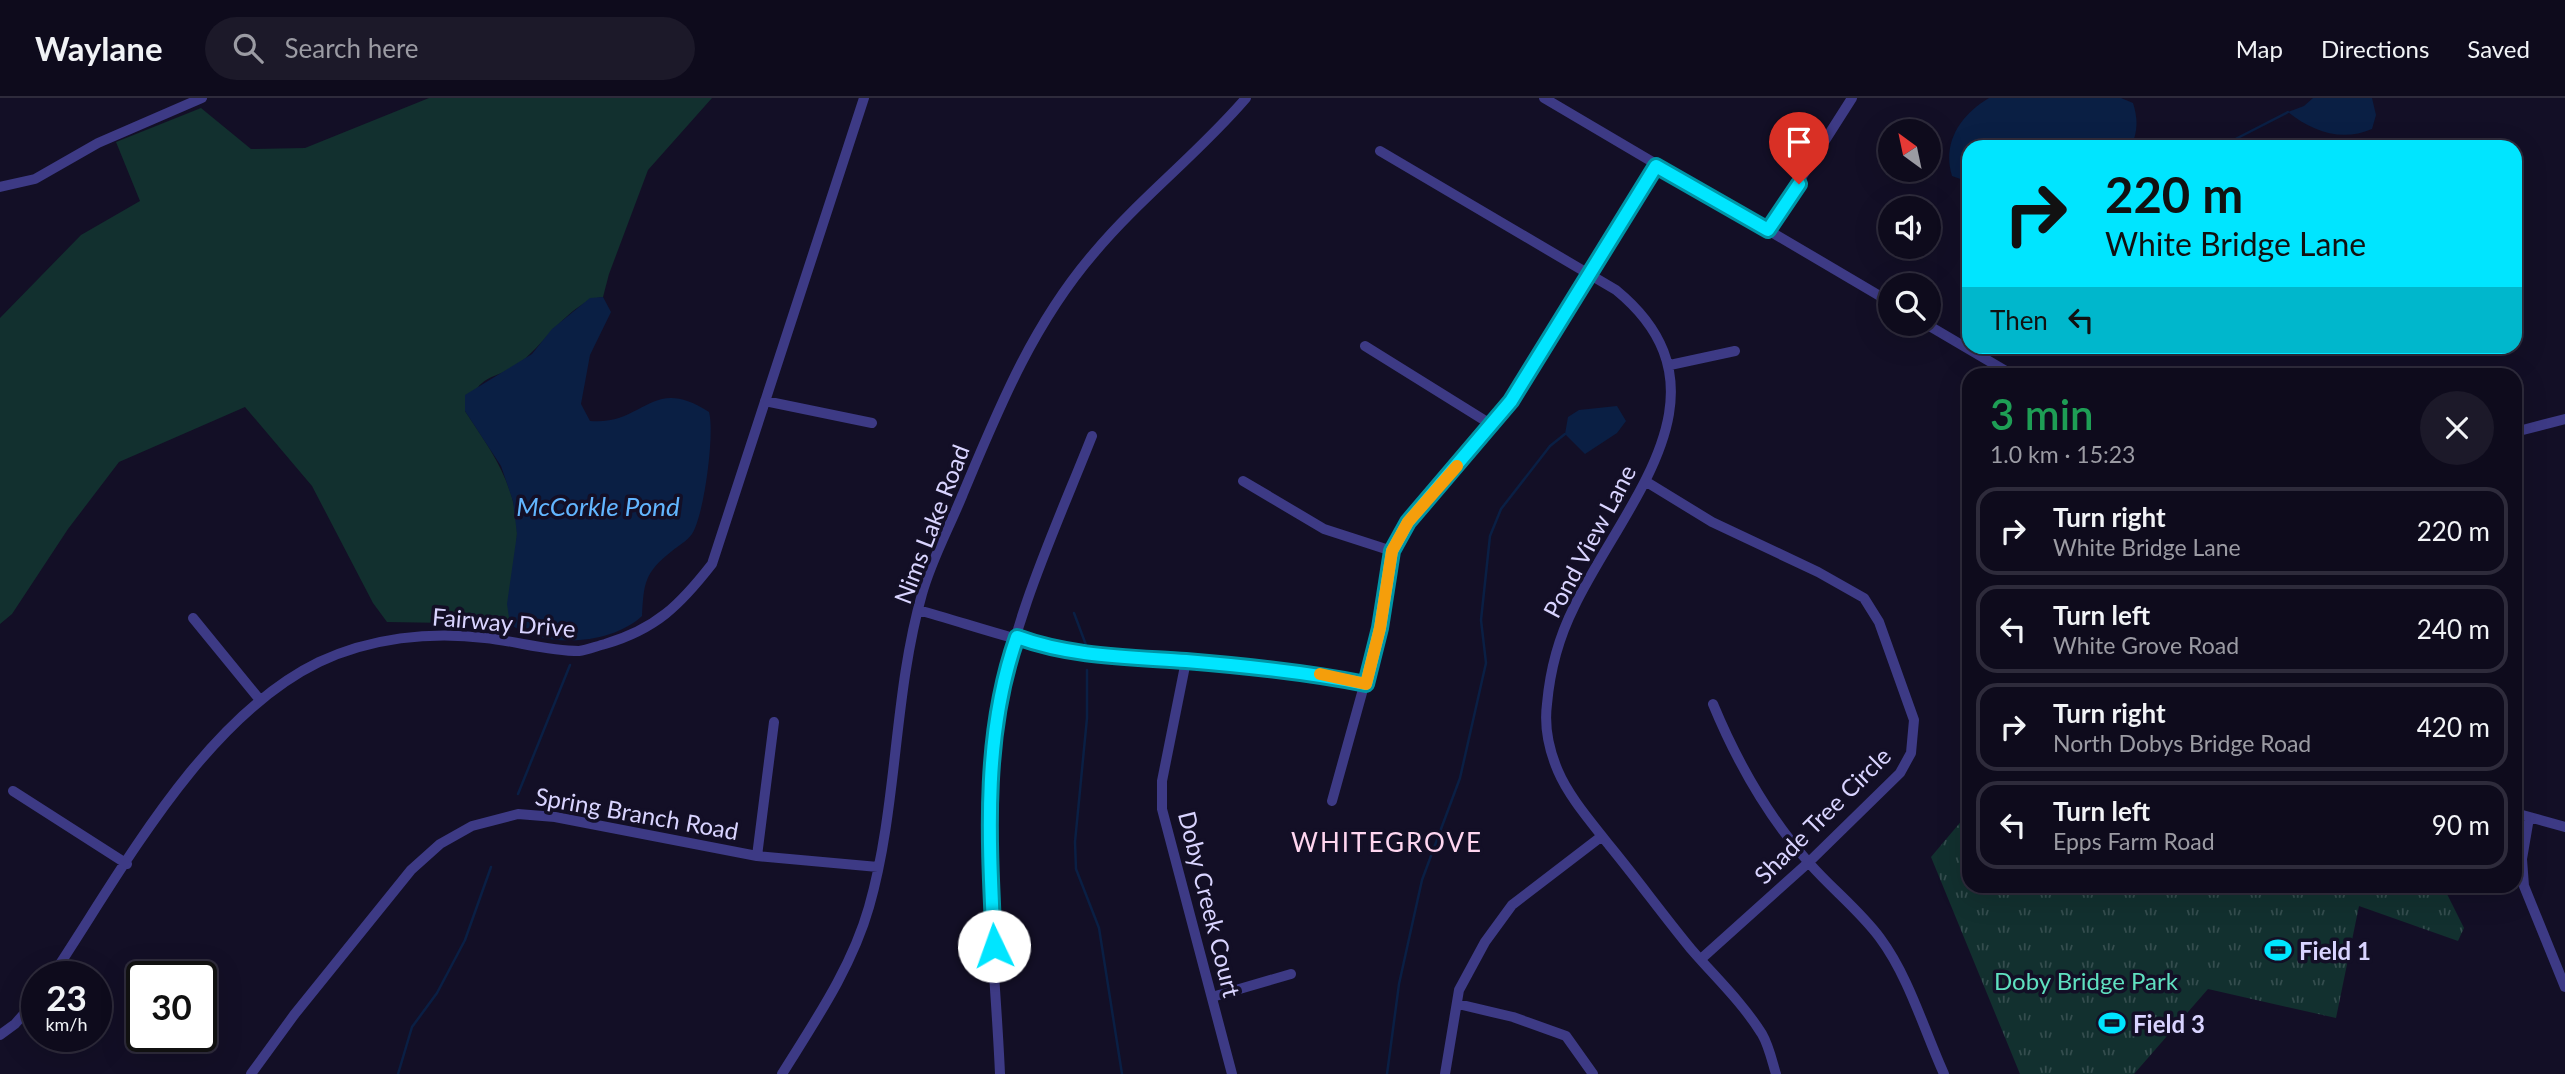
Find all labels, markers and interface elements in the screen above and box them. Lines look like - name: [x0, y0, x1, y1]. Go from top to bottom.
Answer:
- search box: [205, 17, 695, 80]
- text: Waylane: [35, 28, 163, 68]
- icon: search: [229, 29, 267, 67]
- text: Search here: [285, 32, 419, 64]
- text: Map: [2236, 34, 2283, 63]
- text: Directions: [2321, 34, 2429, 63]
- text: Saved: [2467, 34, 2530, 63]
- pin: [1769, 112, 1829, 184]
- north arrow: [1878, 119, 1941, 182]
- map controls: [1878, 119, 1941, 336]
- icon: arrive: [1780, 123, 1818, 161]
- text: 220 m: [2105, 165, 2243, 223]
- icon: right: [1990, 168, 2081, 259]
- button: sound: [1878, 196, 1941, 259]
- text: White Bridge Lane: [2105, 224, 2366, 263]
- button: search: [1878, 273, 1941, 336]
- icon: left: [2062, 301, 2100, 339]
- text: Then: [1990, 304, 2048, 336]
- text: 3 min: [1990, 389, 2094, 439]
- button: close: [2420, 391, 2494, 465]
- street label: Nims Lake Road: [887, 440, 975, 608]
- text: 1.0 km · 15:23: [1990, 440, 2135, 468]
- street label: Pond View Lane: [1537, 460, 1641, 622]
- water label: McCorkle Pond: [516, 490, 680, 522]
- text: Turn right: [2053, 501, 2166, 533]
- icon: right: [1994, 512, 2032, 550]
- text: 220 m: [2417, 515, 2490, 547]
- text: White Bridge Lane: [2053, 533, 2241, 561]
- text: Turn left: [2053, 599, 2150, 631]
- street label: Fairway Drive: [431, 601, 577, 643]
- icon: left: [1994, 610, 2032, 648]
- text: 240 m: [2417, 613, 2490, 645]
- text: White Grove Road: [2053, 631, 2239, 659]
- text: Turn right: [2053, 697, 2166, 729]
- icon: right: [1994, 708, 2032, 746]
- text: 420 m: [2417, 711, 2490, 743]
- text: North Dobys Bridge Road: [2053, 729, 2311, 757]
- street label: Shade Tree Circle: [1748, 741, 1896, 889]
- street label: Spring Branch Road: [533, 781, 741, 845]
- text: Turn left: [2053, 795, 2150, 827]
- icon: left: [1994, 806, 2032, 844]
- street label: Doby Creek Court: [1173, 808, 1247, 1000]
- text: 90 m: [2432, 809, 2490, 841]
- district label: WHITEGROVE: [1291, 826, 1483, 858]
- text: Epps Farm Road: [2053, 827, 2215, 855]
- position arrow: [957, 909, 1031, 983]
- sports icon: Field 1: [2263, 935, 2293, 965]
- place label: Field 1: [2299, 936, 2371, 965]
- speed limit sign: 30: [126, 961, 217, 1052]
- park label: Doby Bridge Park: [1994, 966, 2179, 995]
- text: 23: [46, 976, 87, 1018]
- sports icon: Field 3: [2097, 1008, 2127, 1038]
- place label: Field 3: [2133, 1009, 2205, 1038]
- text: km/h: [45, 1013, 88, 1035]

